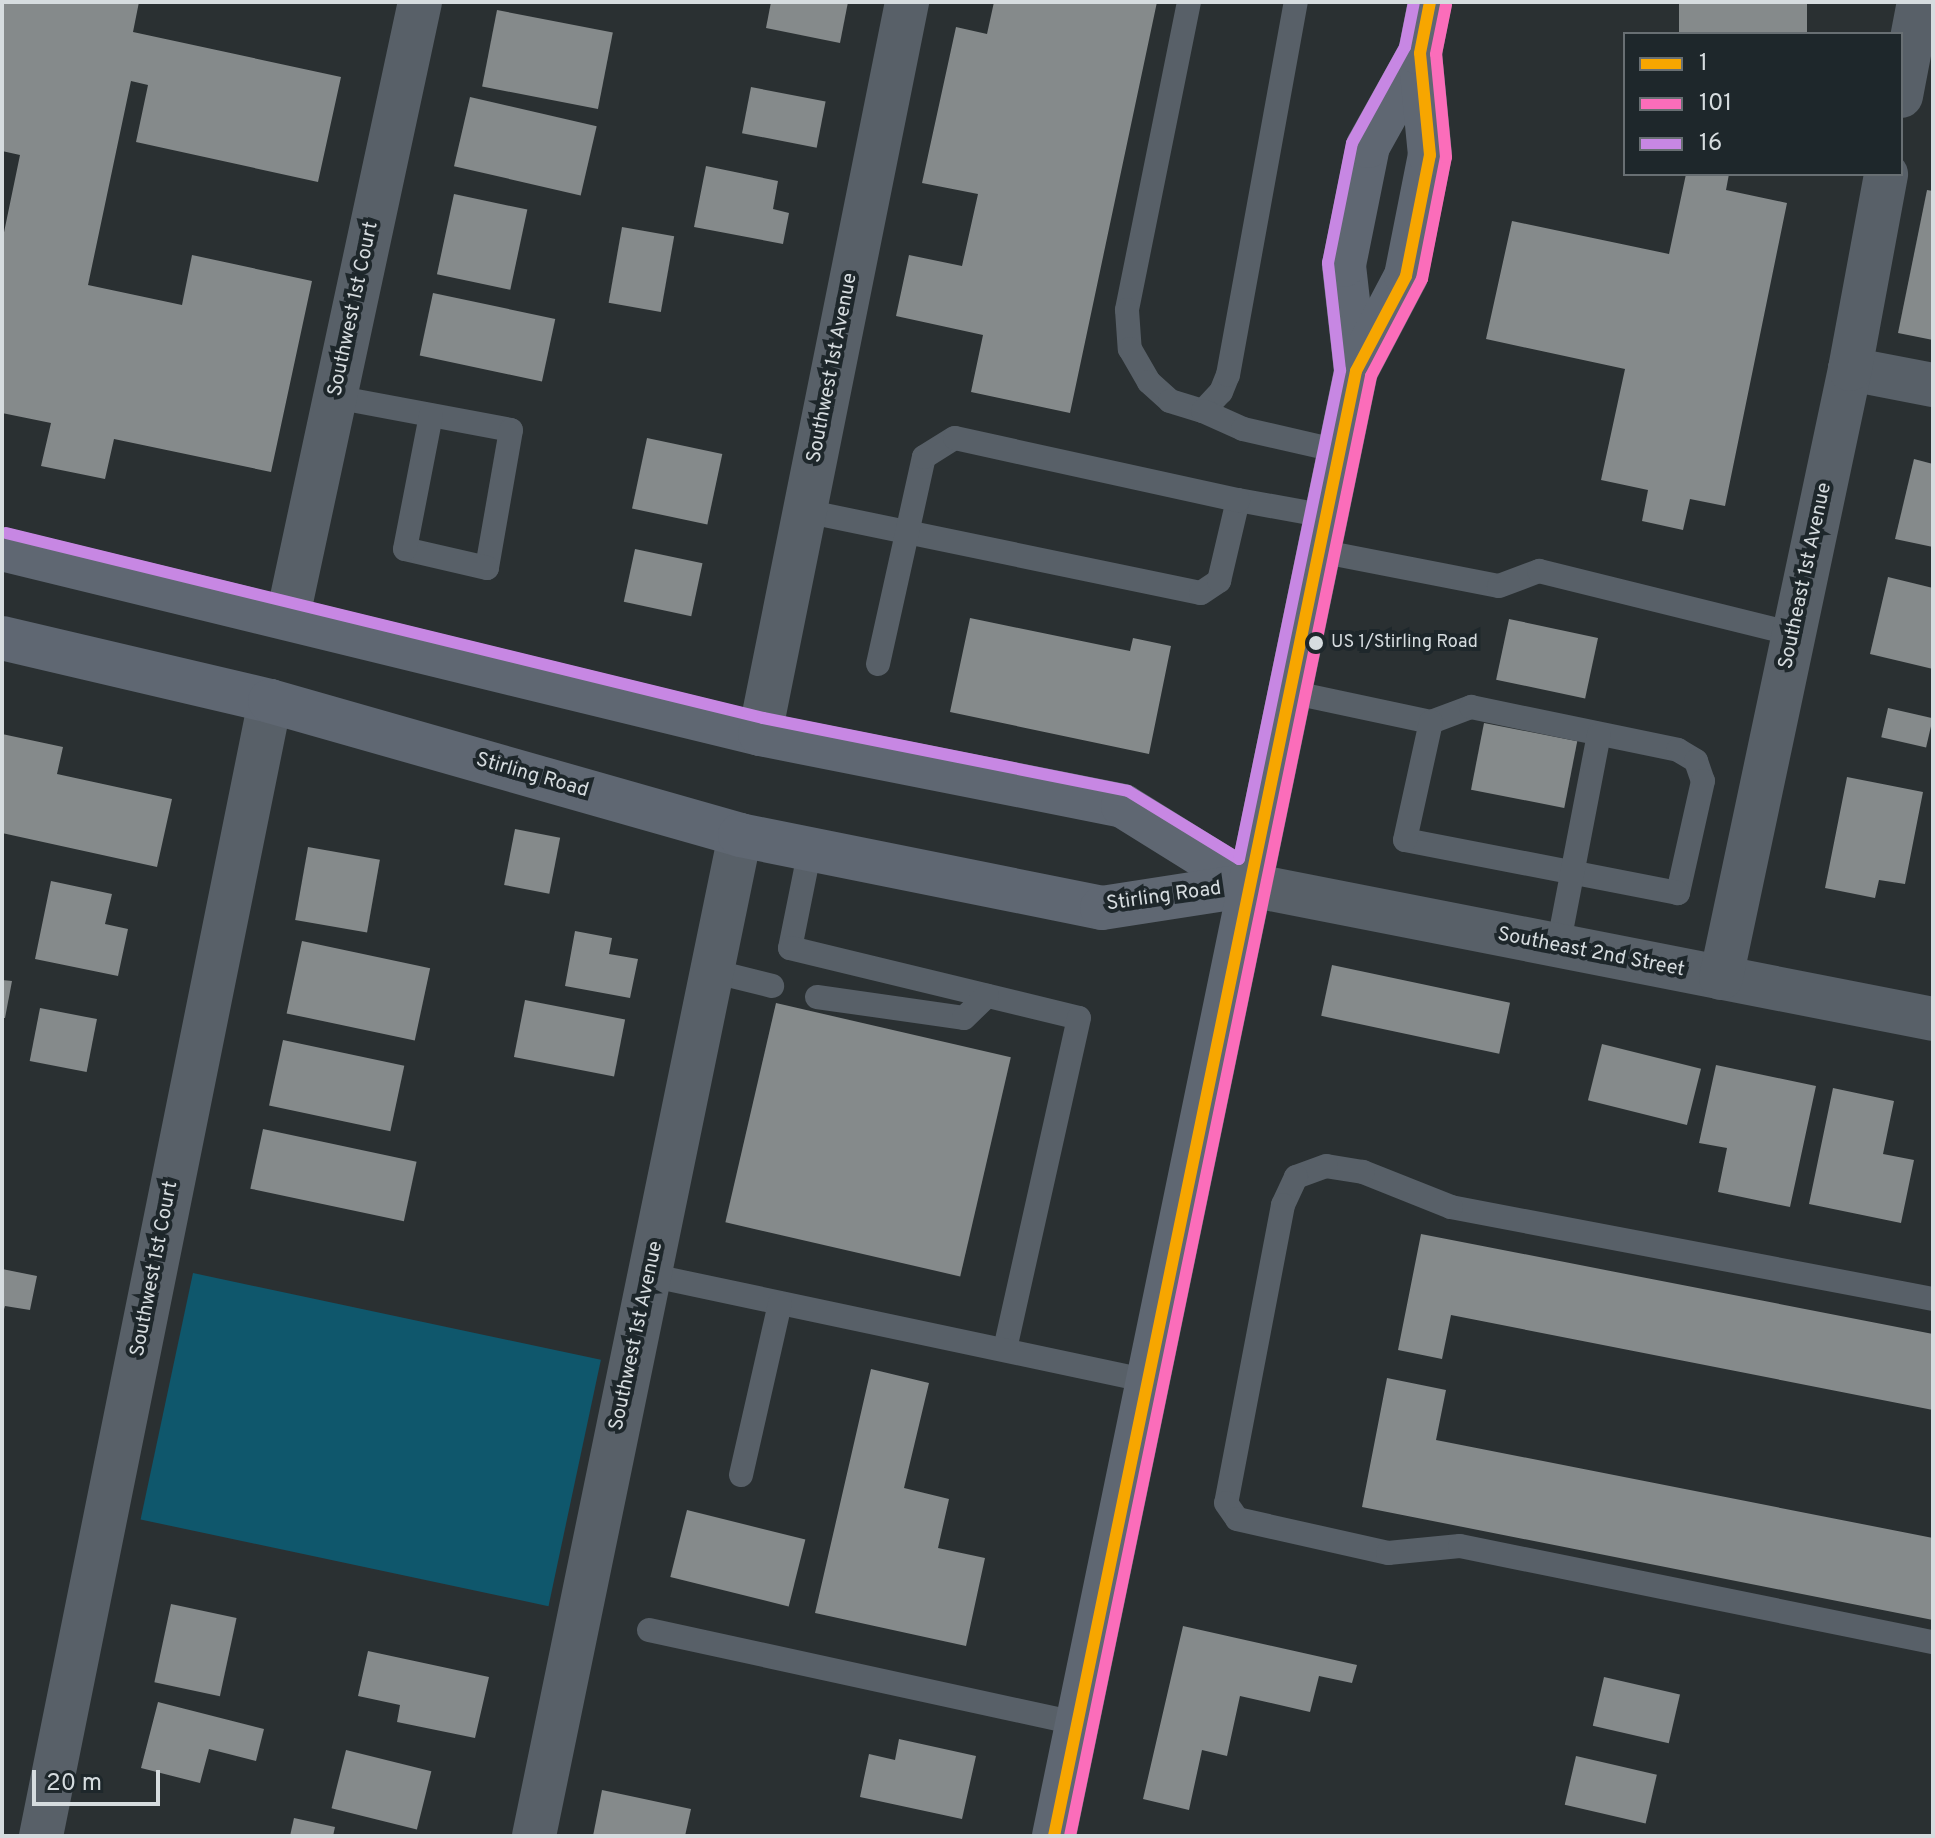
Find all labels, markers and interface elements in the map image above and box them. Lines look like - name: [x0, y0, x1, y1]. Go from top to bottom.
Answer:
- legend: [1623, 32, 1903, 176]
- text: 1: [1699, 49, 1708, 79]
- text: 101: [1699, 89, 1732, 119]
- text: 16: [1699, 129, 1722, 159]
- street label: Southwest 1st Court: [324, 219, 384, 399]
- street label: Southwest 1st Avenue: [803, 271, 863, 465]
- street label: Southeast 1st Avenue: [1774, 480, 1838, 672]
- place label: US 1/Stirling Road: [1331, 632, 1478, 654]
- marker: US 1/Stirling Road: [1308, 635, 1324, 651]
- street label: Stirling Road: [473, 748, 591, 804]
- street label: Stirling Road: [1105, 877, 1223, 917]
- street label: Southeast 2nd Street: [1495, 923, 1687, 983]
- street label: Southwest 1st Court: [126, 1179, 184, 1359]
- street label: Southwest 1st Avenue: [605, 1239, 669, 1433]
- scale bar: [36, 1754, 164, 1804]
- text: 20 m: [46, 1769, 102, 1799]

